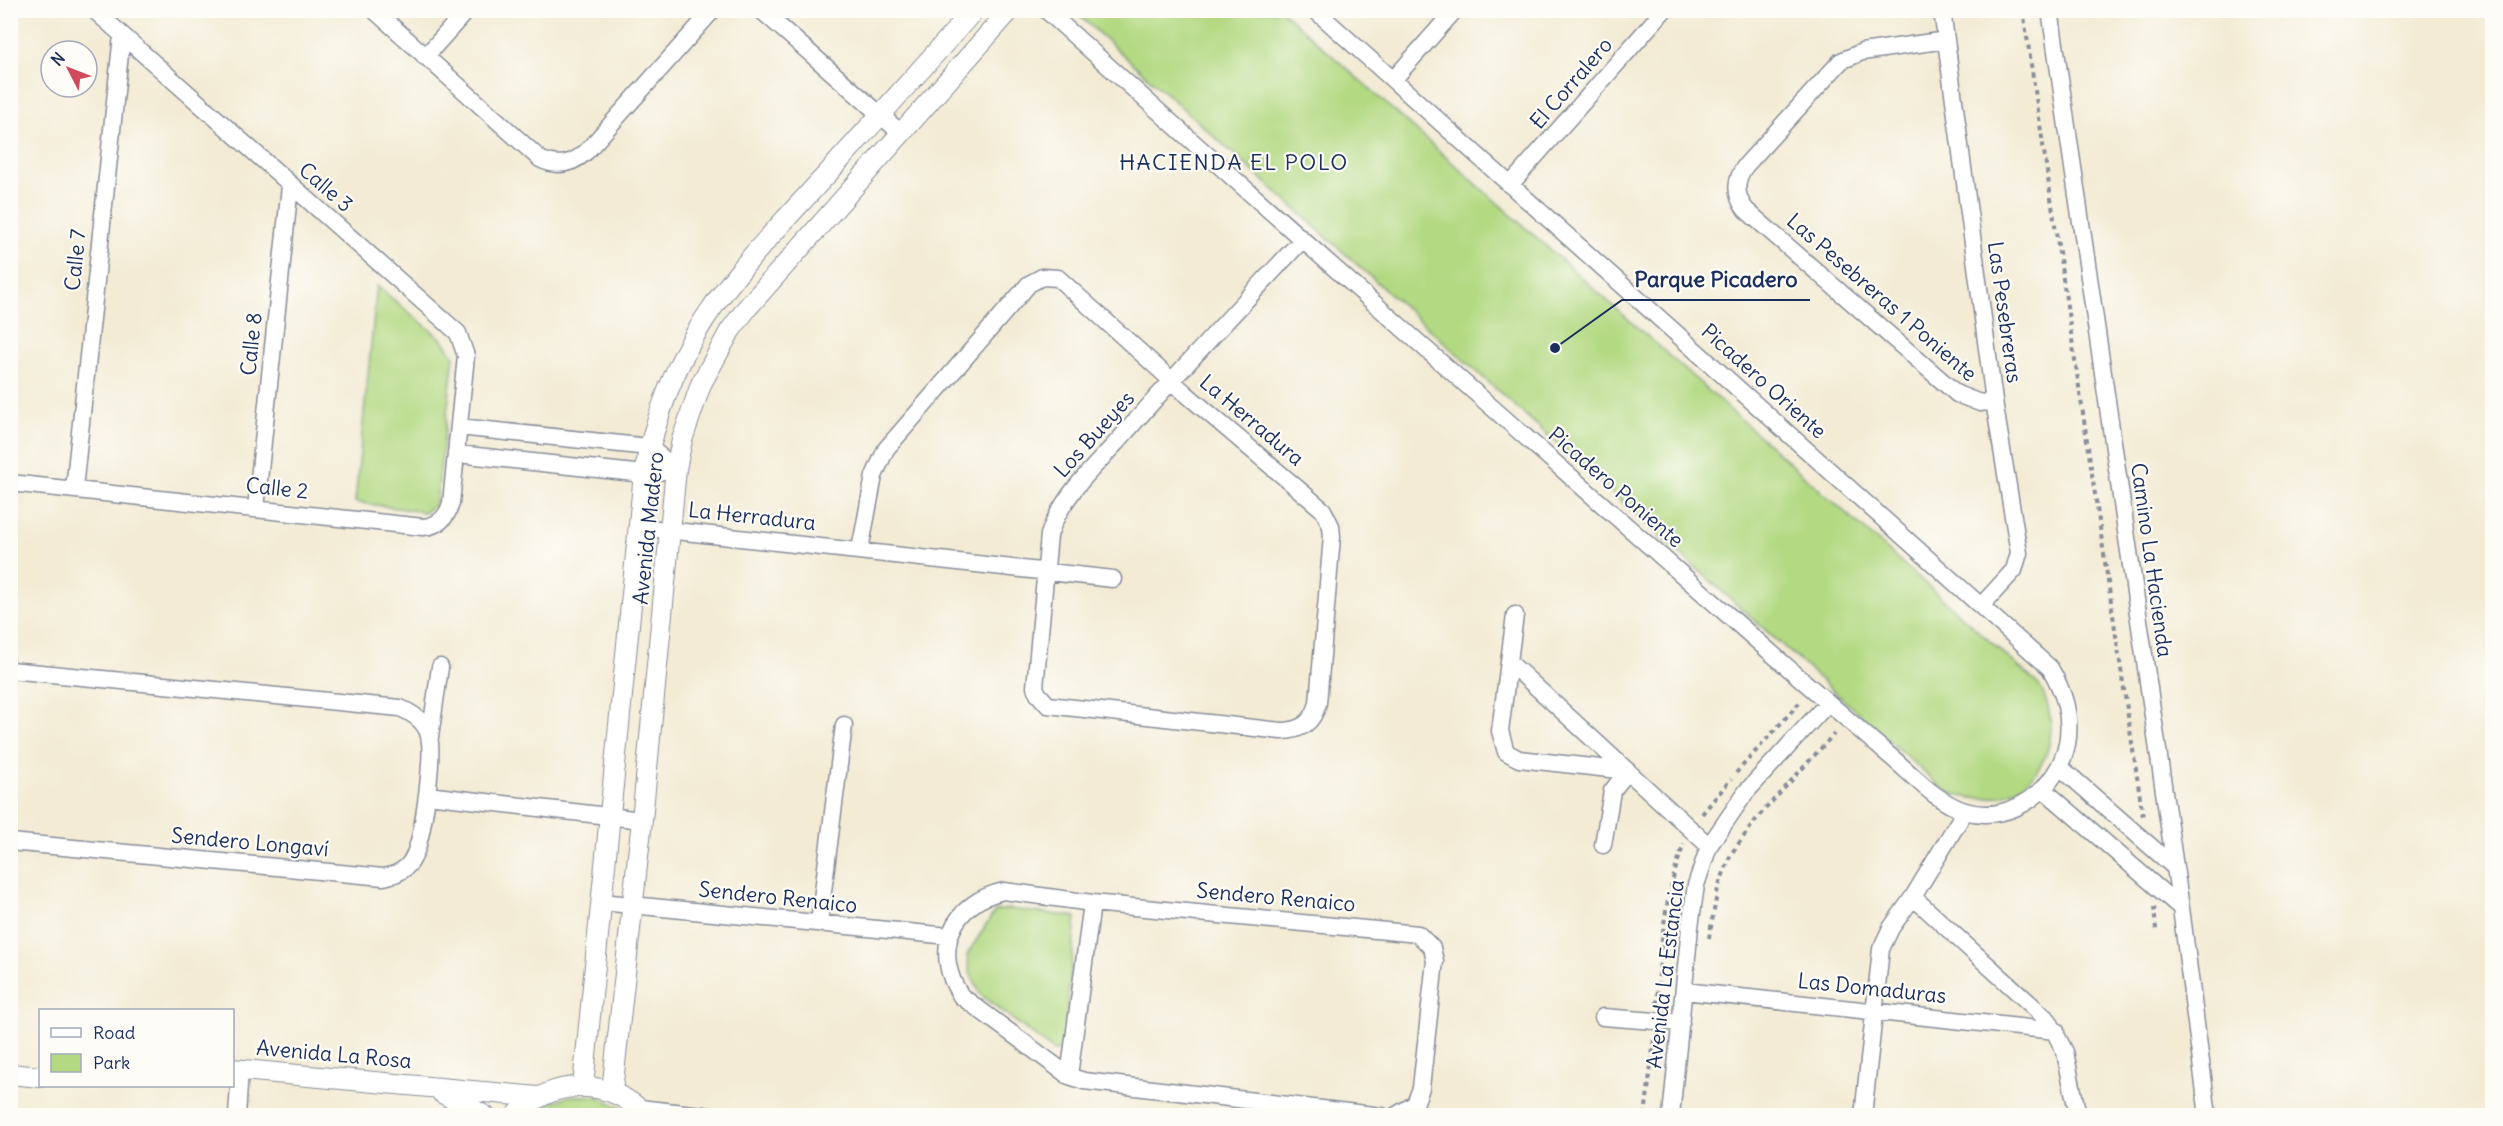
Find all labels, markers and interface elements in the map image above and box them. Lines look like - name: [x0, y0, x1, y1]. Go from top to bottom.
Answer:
- street label: El Corralero: [1524, 32, 1618, 134]
- north arrow: [39, 39, 99, 99]
- text: N: [47, 48, 69, 70]
- district label: HACIENDA EL POLO: [1119, 148, 1349, 176]
- street label: Calle 3: [293, 156, 359, 218]
- street label: Las Pesebreras 1 Poniente: [1781, 207, 1983, 387]
- street label: Calle 7: [58, 228, 92, 292]
- street label: Las Pesebreras: [1982, 240, 2028, 384]
- callout: Parque Picadero: [1622, 260, 1810, 300]
- text: Parque Picadero: [1634, 265, 1798, 293]
- street label: Calle 8: [234, 311, 268, 377]
- street label: Picadero Oriente: [1696, 318, 1832, 444]
- street label: La Herradura: [1194, 368, 1310, 472]
- street label: Los Bueyes: [1048, 385, 1140, 483]
- street label: Picadero Poniente: [1543, 421, 1689, 553]
- street label: Avenida Madero: [627, 450, 669, 606]
- street label: Camino La Hacienda: [2125, 461, 2179, 659]
- street label: Calle 2: [244, 471, 310, 505]
- street label: La Herradura: [687, 496, 817, 536]
- street label: Sendero Longaví: [170, 822, 330, 862]
- street label: Sendero Renaico: [697, 875, 859, 919]
- street label: Sendero Renaico: [1195, 877, 1357, 917]
- street label: Avenida La Estancia: [1640, 878, 1690, 1070]
- street label: Las Domaduras: [1796, 967, 1948, 1009]
- legend: [39, 1009, 234, 1087]
- text: Road: [93, 1021, 136, 1044]
- street label: Avenida La Rosa: [255, 1034, 413, 1074]
- text: Park: [93, 1051, 130, 1074]

